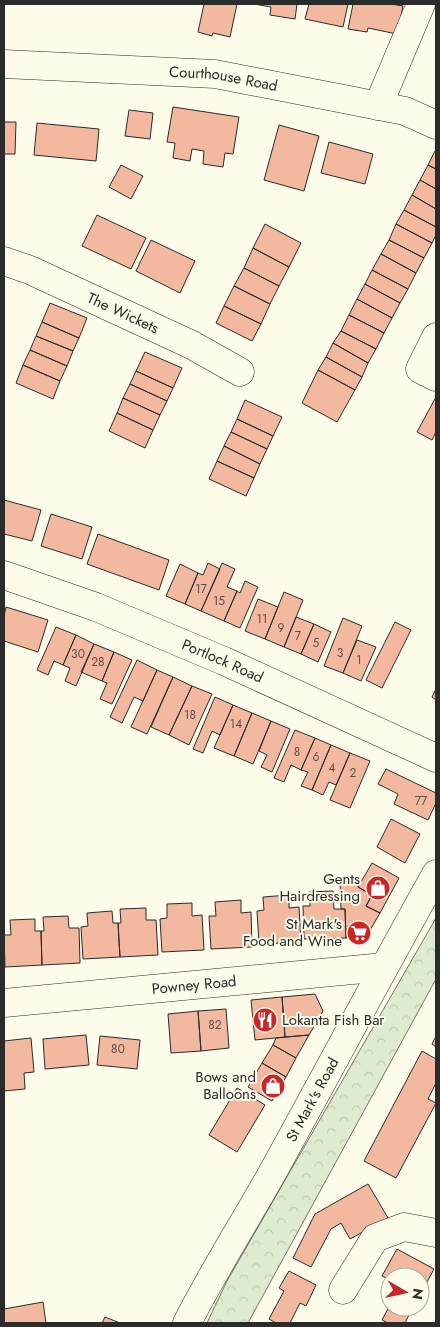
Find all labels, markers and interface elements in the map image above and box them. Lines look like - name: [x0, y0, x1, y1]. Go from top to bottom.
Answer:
- street label: Courthouse Road: [168, 61, 280, 97]
- street label: The Wickets: [84, 287, 162, 339]
- house number: 17: [195, 580, 208, 598]
- house number: 15: [213, 592, 225, 610]
- house number: 11: [257, 610, 267, 628]
- house number: 9: [278, 619, 285, 637]
- house number: 7: [295, 627, 302, 645]
- street label: Portlock Road: [178, 633, 267, 689]
- house number: 5: [313, 634, 320, 652]
- house number: 3: [337, 644, 344, 662]
- house number: 30: [71, 645, 85, 663]
- house number: 1: [356, 651, 362, 669]
- house number: 28: [91, 653, 105, 671]
- house number: 18: [184, 706, 196, 724]
- house number: 14: [230, 715, 242, 733]
- house number: 8: [294, 743, 300, 761]
- house number: 6: [313, 748, 320, 766]
- house number: 4: [329, 759, 336, 777]
- house number: 2: [350, 764, 357, 782]
- house number: 77: [415, 792, 428, 810]
- place label: Gents Hairdressing: [279, 868, 360, 907]
- shop icon: Gents Hairdressing: [365, 875, 391, 901]
- place label: St Mark's Food and Wine: [243, 913, 342, 952]
- supermarket icon: St Mark's Food and Wine: [346, 920, 372, 946]
- street label: Powney Road: [151, 970, 237, 1000]
- restaurant icon: Lokanta Fish Bar: [252, 1007, 278, 1033]
- place label: Lokanta Fish Bar: [282, 1009, 385, 1031]
- house number: 82: [208, 1016, 222, 1034]
- house number: 80: [111, 1040, 125, 1058]
- street label: St Mark's Road: [280, 1054, 344, 1146]
- place label: Bows and Balloons: [195, 1066, 256, 1105]
- shop icon: Bows and Balloons: [260, 1073, 286, 1099]
- north arrow: [380, 1267, 430, 1317]
- text: N: [407, 1287, 429, 1301]

